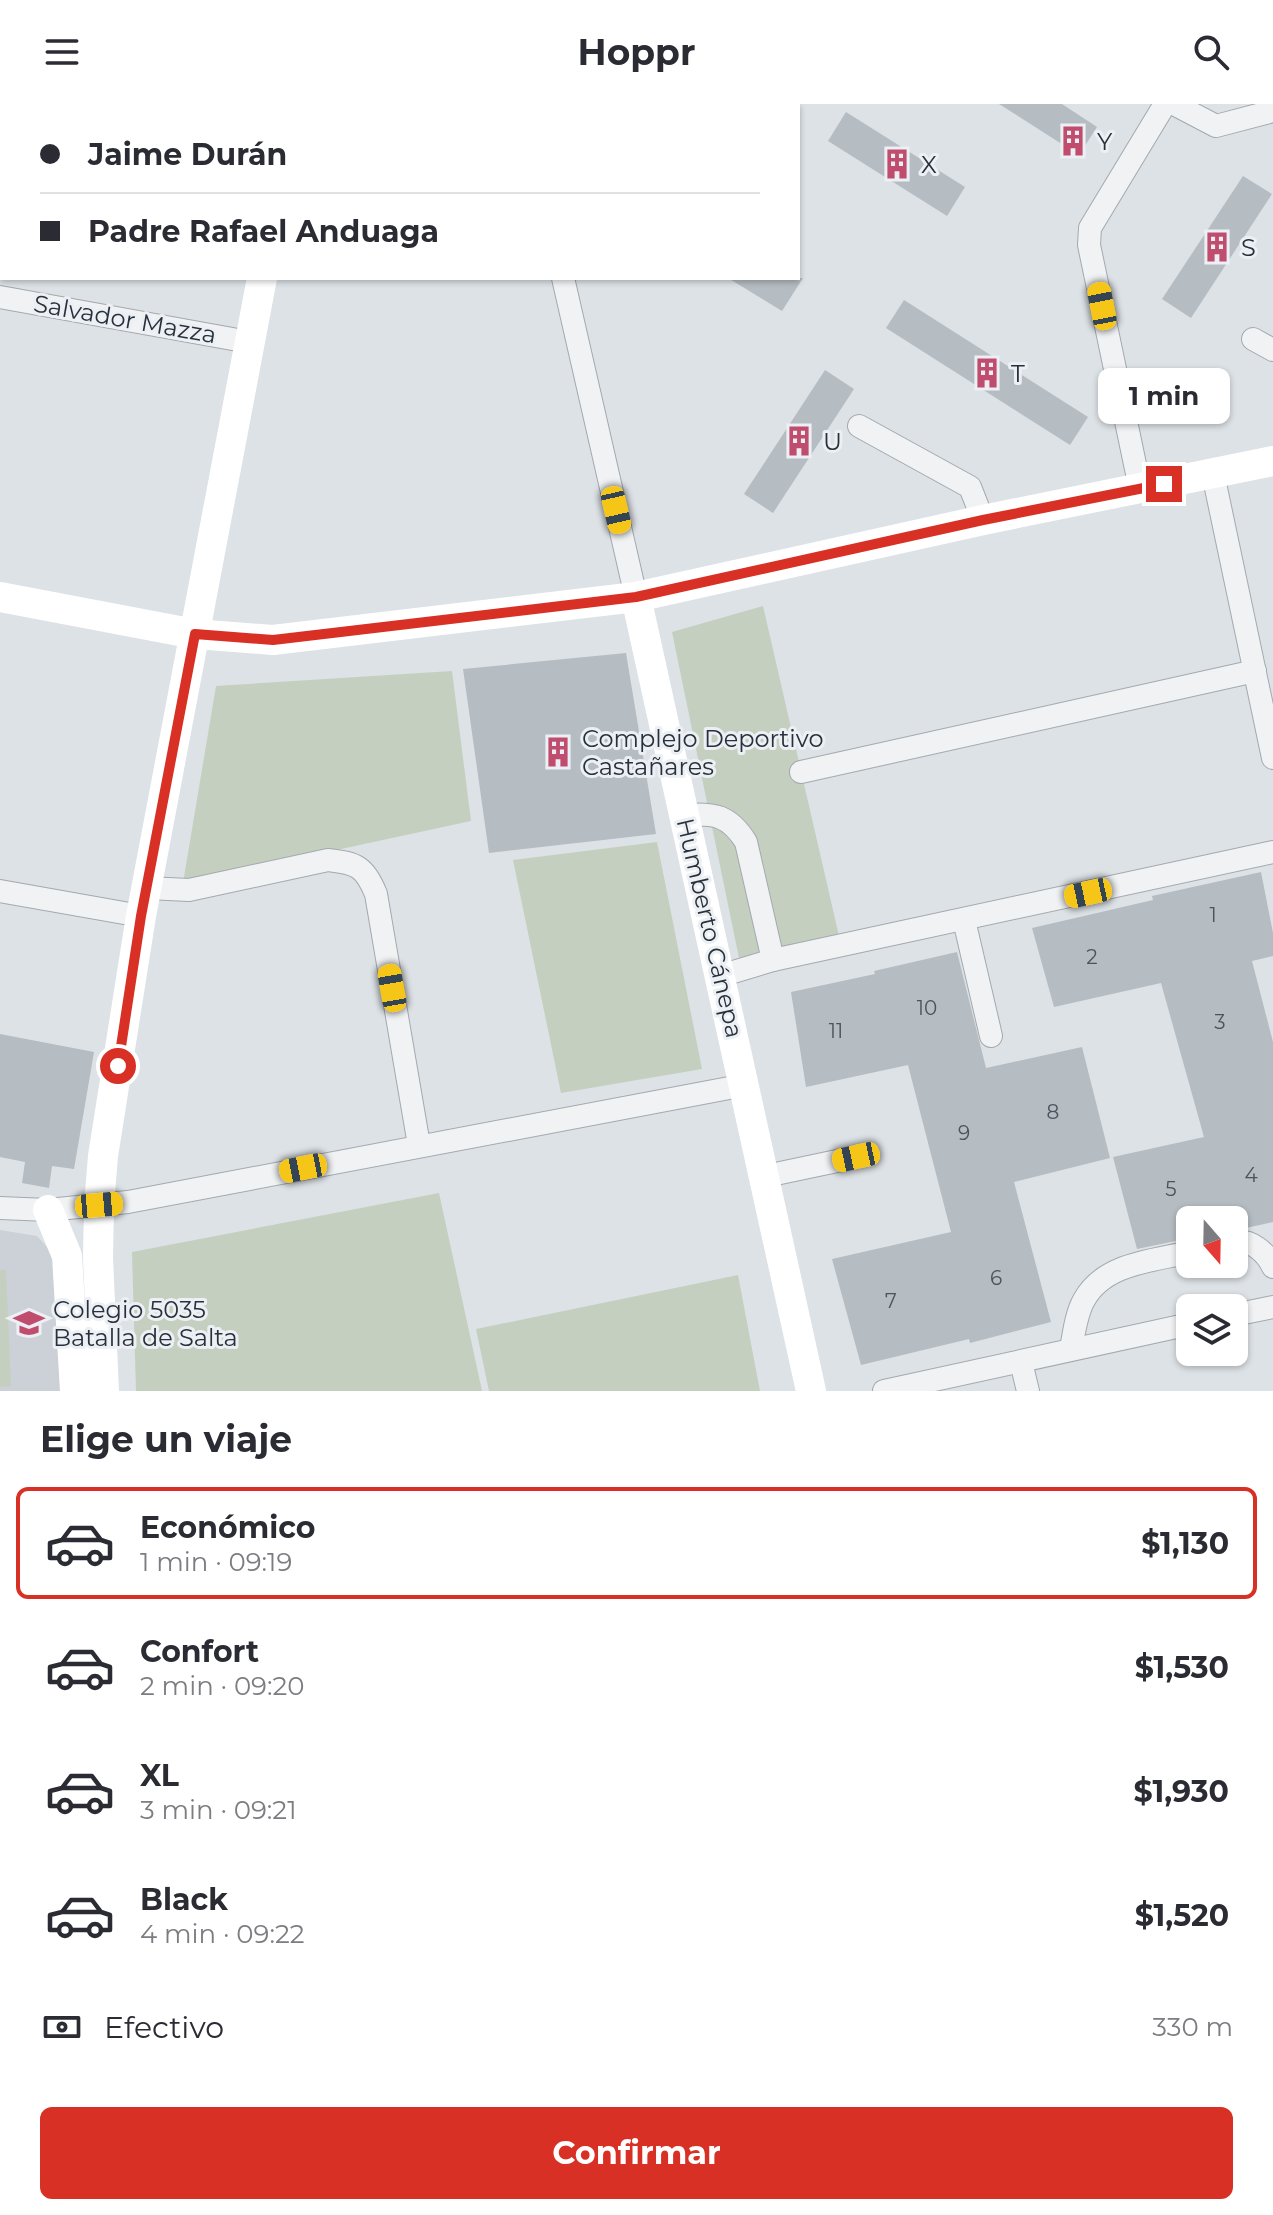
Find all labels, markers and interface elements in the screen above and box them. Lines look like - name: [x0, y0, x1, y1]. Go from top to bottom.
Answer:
- icon: menu: [40, 30, 84, 74]
- text: Hoppr: [578, 30, 695, 74]
- icon: search: [1189, 30, 1233, 74]
- building icon: Y: [1056, 124, 1090, 158]
- place label: Y: [1097, 127, 1113, 156]
- text: Jaime Durán: [88, 136, 287, 173]
- building icon: X: [880, 147, 914, 181]
- place label: X: [921, 150, 937, 179]
- text: Padre Rafael Anduaga: [88, 213, 439, 250]
- building icon: S: [1200, 230, 1234, 264]
- place label: S: [1241, 233, 1256, 262]
- car: [1086, 280, 1118, 332]
- street label: Salvador Mazza: [31, 289, 219, 349]
- building icon: T: [970, 356, 1004, 390]
- place label: T: [1011, 359, 1025, 388]
- callout: 1 min: [1098, 368, 1230, 424]
- text: 1 min: [1129, 380, 1199, 412]
- building icon: U: [782, 424, 816, 458]
- place label: U: [823, 427, 842, 456]
- route end: [1146, 466, 1182, 502]
- car: [599, 484, 633, 536]
- place label: Complejo Deportivo Castañares: [582, 724, 823, 781]
- building icon: Complejo Deportivo Castañares: [541, 735, 575, 769]
- street label: Humberto Cánepa: [671, 815, 749, 1041]
- car: [1062, 876, 1114, 910]
- house number: 1: [1209, 903, 1217, 927]
- house number: 2: [1086, 945, 1098, 969]
- car: [376, 962, 408, 1014]
- house number: 10: [917, 996, 937, 1020]
- house number: 3: [1214, 1010, 1226, 1034]
- house number: 11: [829, 1019, 843, 1043]
- route start: [100, 1048, 136, 1084]
- house number: 8: [1047, 1100, 1059, 1124]
- house number: 9: [958, 1121, 970, 1145]
- car: [830, 1140, 882, 1174]
- car: [277, 1152, 329, 1184]
- house number: 4: [1244, 1163, 1258, 1187]
- house number: 5: [1165, 1177, 1177, 1201]
- car: [74, 1191, 124, 1219]
- north arrow: [1176, 1206, 1248, 1278]
- map controls: [1176, 1206, 1248, 1366]
- house number: 6: [990, 1266, 1002, 1290]
- house number: 7: [885, 1289, 897, 1313]
- button: layers: [1176, 1294, 1248, 1366]
- place label: Colegio 5035 Batalla de Salta: [53, 1295, 238, 1352]
- school or university icon: Colegio 5035 Batalla de Salta: [12, 1306, 46, 1340]
- text: Elige un viaje: [40, 1417, 292, 1461]
- icon: car: [44, 1507, 116, 1579]
- text: Económico: [140, 1509, 315, 1546]
- text: $1,130: [1141, 1525, 1229, 1562]
- text: 1 min · 09:19: [140, 1546, 292, 1578]
- icon: car: [44, 1631, 116, 1703]
- text: Confort: [140, 1633, 259, 1670]
- text: $1,530: [1135, 1649, 1229, 1686]
- text: 2 min · 09:20: [140, 1670, 304, 1702]
- icon: car: [44, 1755, 116, 1827]
- text: XL: [140, 1757, 179, 1794]
- text: $1,930: [1134, 1773, 1229, 1810]
- text: 3 min · 09:21: [140, 1794, 297, 1826]
- icon: car: [44, 1879, 116, 1951]
- text: Black: [140, 1881, 228, 1918]
- text: $1,520: [1135, 1897, 1229, 1934]
- text: 4 min · 09:22: [140, 1918, 304, 1950]
- icon: cash: [40, 2005, 84, 2049]
- text: Efectivo: [104, 2009, 224, 2046]
- text: 330 m: [1152, 2011, 1233, 2043]
- button: Confirmar: [40, 2107, 1233, 2199]

